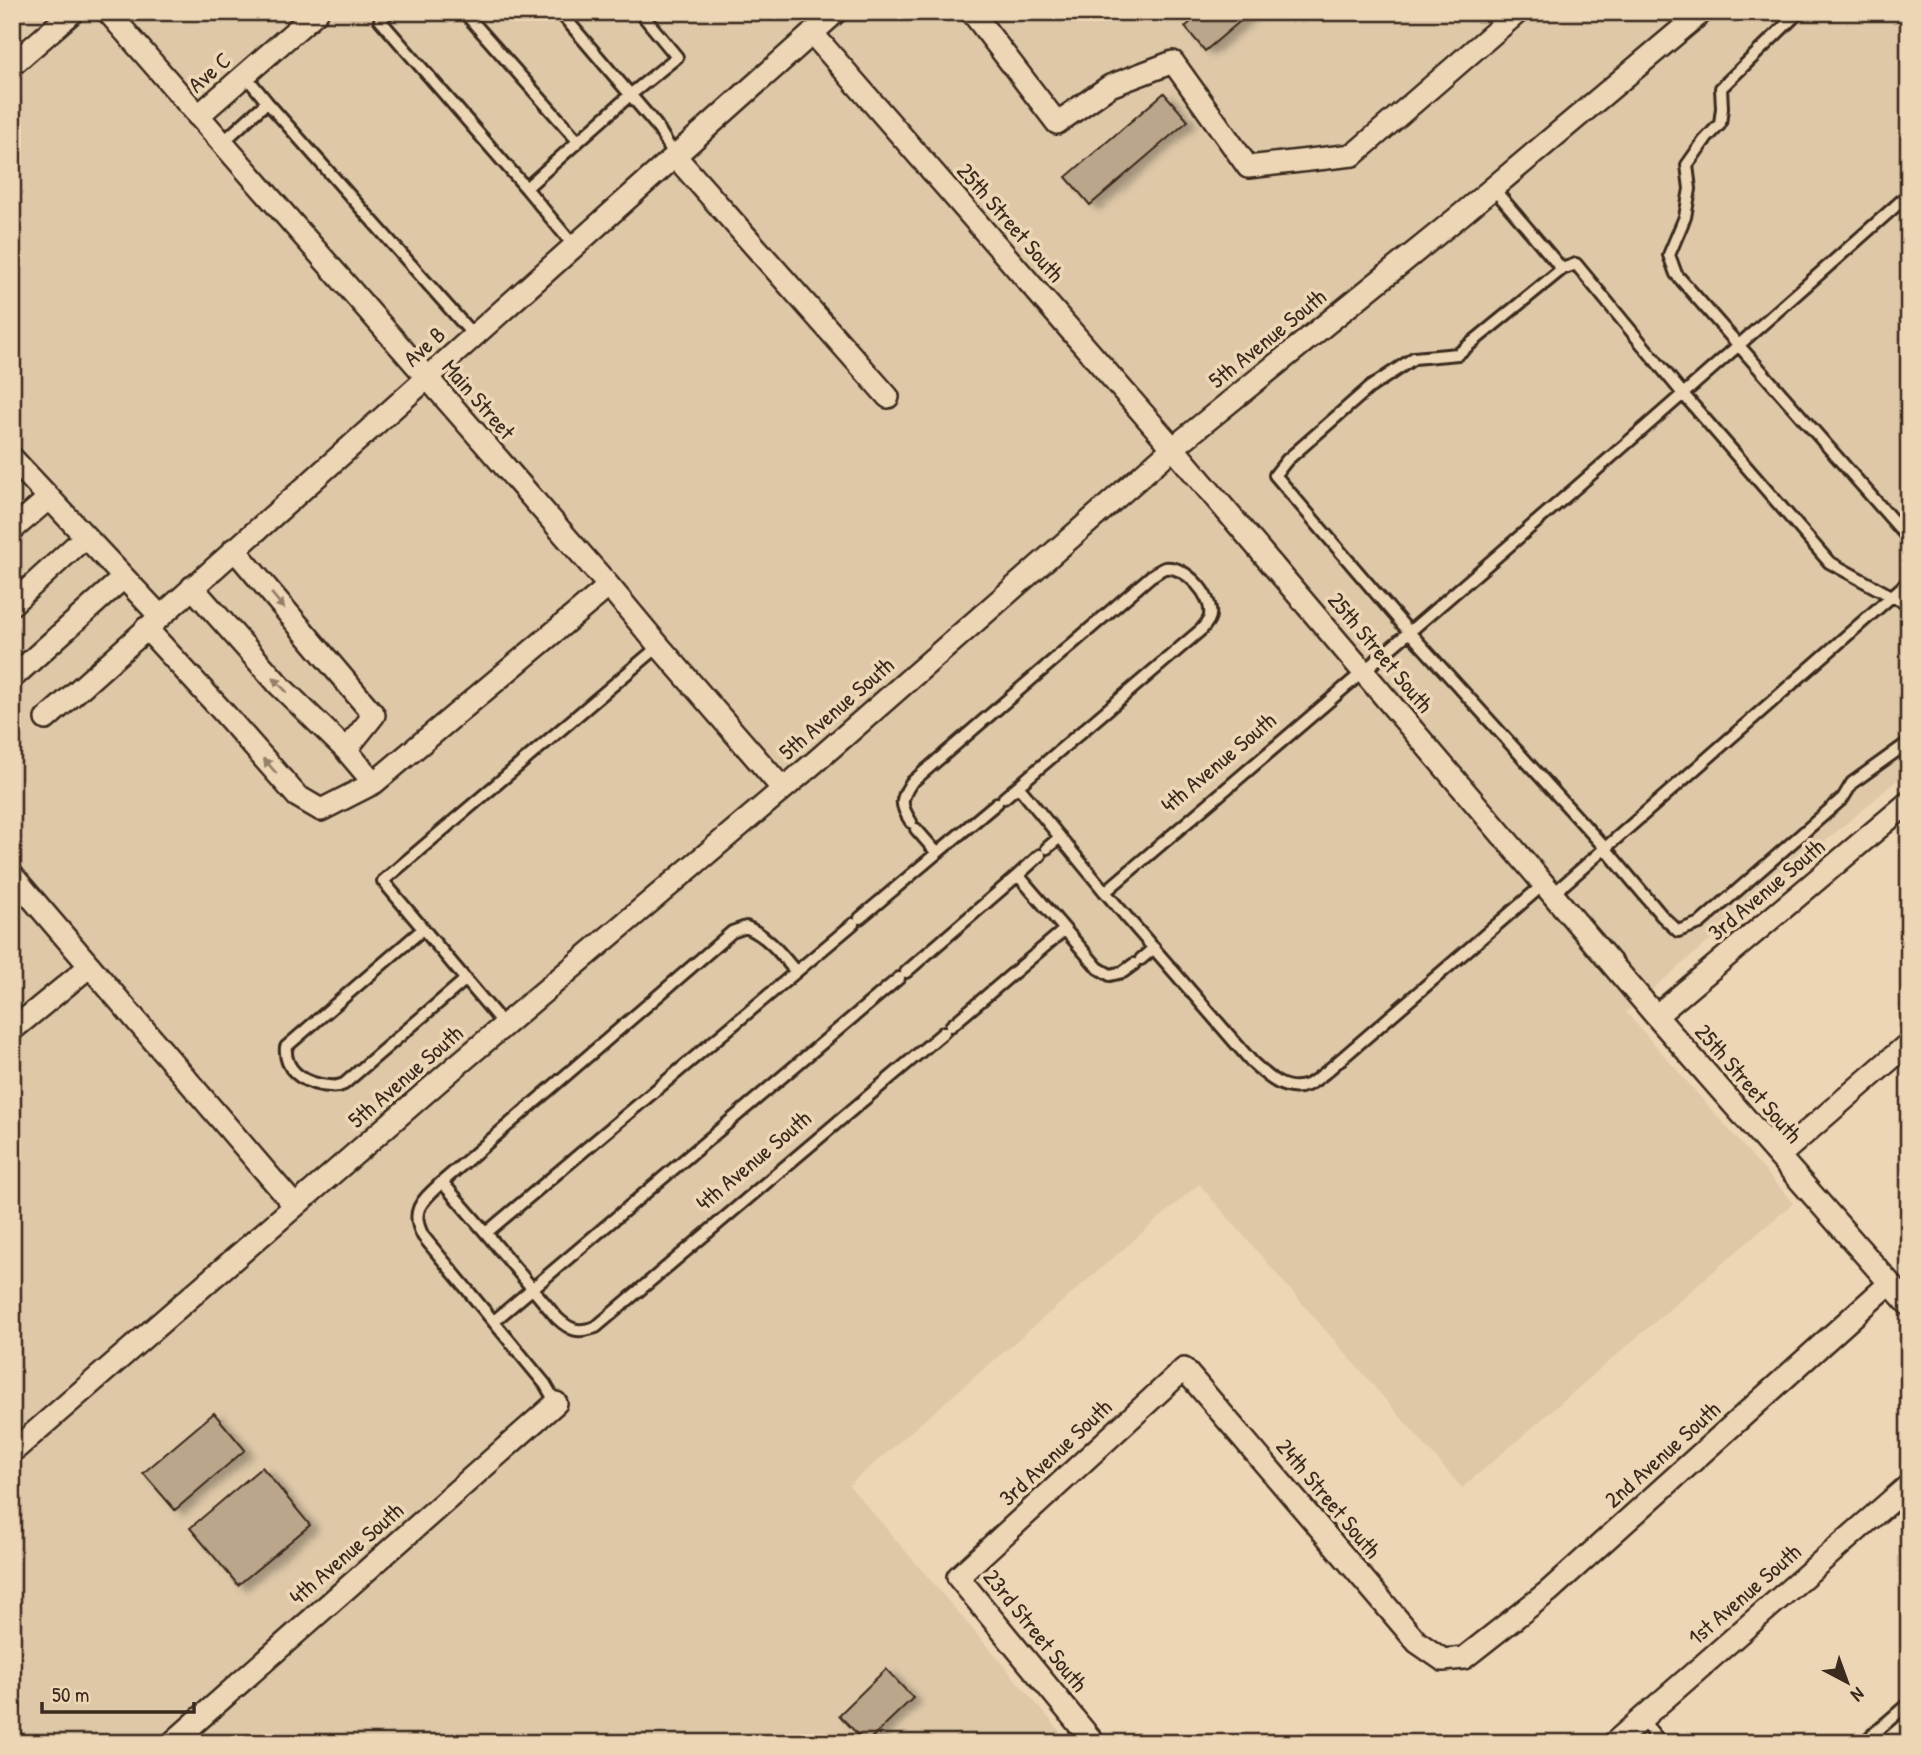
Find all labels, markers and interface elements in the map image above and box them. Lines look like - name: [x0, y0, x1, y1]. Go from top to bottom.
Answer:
- street label: Ave C: [181, 45, 237, 99]
- street label: 25th Street South: [950, 156, 1072, 289]
- street label: 5th Avenue South: [1202, 281, 1333, 395]
- street label: Ave B: [396, 319, 452, 373]
- street label: Main Street: [435, 352, 523, 447]
- street label: 25th Street South: [1321, 585, 1441, 719]
- one-way arrow: [270, 592, 286, 610]
- street label: 5th Avenue South: [772, 649, 900, 767]
- one-way arrow: [272, 677, 288, 694]
- street label: 4th Avenue South: [1154, 704, 1282, 819]
- one-way arrow: [263, 758, 279, 775]
- street label: 3rd Avenue South: [1701, 831, 1831, 947]
- street label: 5th Avenue South: [341, 1017, 469, 1135]
- street label: 25th Street South: [1688, 1017, 1810, 1150]
- street label: 4th Avenue South: [689, 1102, 817, 1217]
- street label: 3rd Avenue South: [992, 1391, 1118, 1512]
- street label: 2nd Avenue South: [1598, 1394, 1727, 1514]
- street label: 24th Street South: [1270, 1431, 1389, 1565]
- street label: 4th Avenue South: [282, 1495, 410, 1611]
- street label: 1st Avenue South: [1681, 1536, 1807, 1652]
- street label: 23rd Street South: [977, 1562, 1095, 1698]
- north arrow: [1812, 1646, 1882, 1716]
- scale bar: [42, 1671, 194, 1715]
- text: 50 m: [52, 1680, 89, 1709]
- text: N: [1846, 1682, 1870, 1708]

